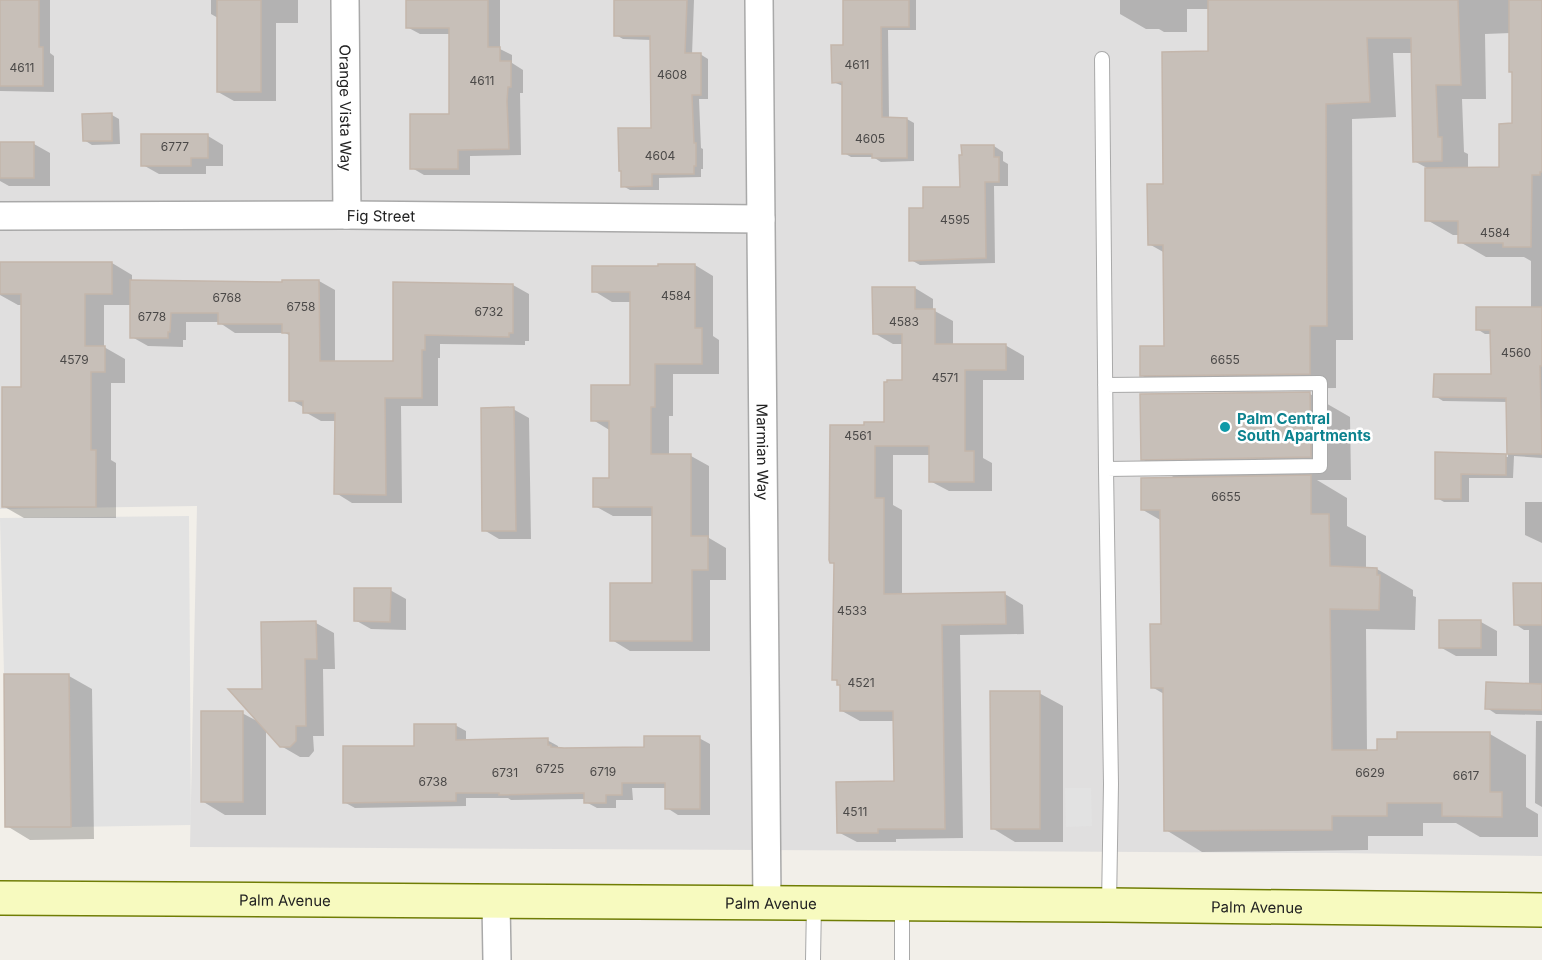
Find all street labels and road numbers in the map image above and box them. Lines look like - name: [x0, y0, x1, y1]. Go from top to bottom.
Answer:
- street label: Orange Vista Way: [336, 44, 356, 172]
- street label: Fig Street: [347, 205, 415, 225]
- street label: Marmian Way: [753, 403, 773, 501]
- street label: Palm Avenue: [239, 890, 331, 910]
- street label: Palm Avenue: [725, 893, 817, 913]
- street label: Palm Avenue: [1211, 897, 1303, 917]

